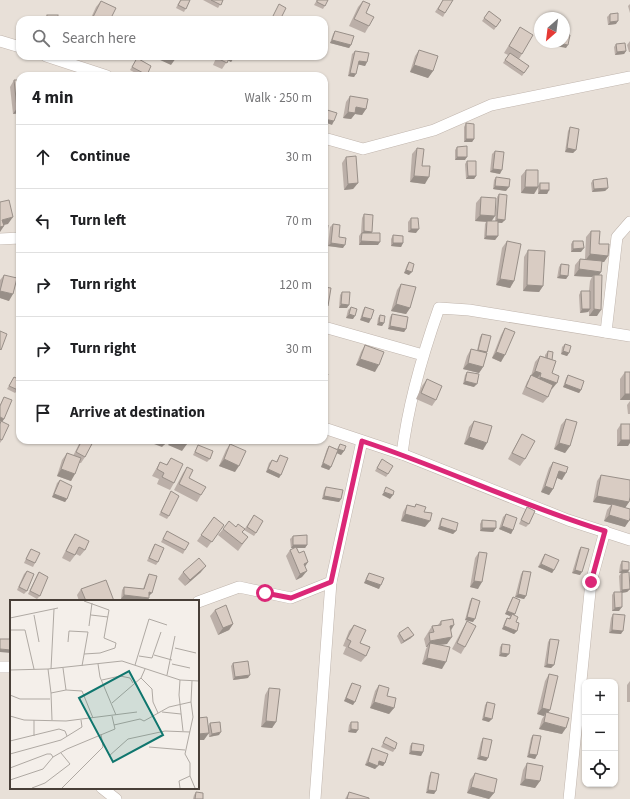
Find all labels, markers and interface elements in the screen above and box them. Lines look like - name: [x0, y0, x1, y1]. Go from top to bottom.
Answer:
- north arrow: [534, 12, 570, 48]
- search box: [16, 16, 328, 60]
- icon: search: [30, 27, 52, 49]
- text: Search here: [62, 28, 136, 49]
- text: 4 min: [32, 86, 73, 110]
- text: Walk · 250 m: [244, 89, 312, 107]
- icon: ahead: [32, 146, 54, 168]
- text: Continue: [70, 146, 130, 167]
- text: 30 m: [286, 148, 312, 166]
- icon: left: [32, 210, 54, 232]
- text: Turn left: [70, 210, 126, 231]
- text: 70 m: [286, 212, 312, 230]
- icon: right: [32, 274, 54, 296]
- text: Turn right: [70, 274, 136, 295]
- text: 120 m: [279, 276, 312, 294]
- icon: right: [32, 338, 54, 360]
- text: Turn right: [70, 338, 136, 359]
- text: 30 m: [286, 340, 312, 358]
- icon: arrive: [32, 402, 54, 424]
- text: Arrive at destination: [70, 402, 205, 423]
- route end: [582, 573, 600, 591]
- route start: [256, 584, 274, 602]
- inset map: [10, 600, 199, 789]
- map controls: [582, 679, 618, 787]
- button: +: [582, 679, 618, 715]
- button: −: [582, 715, 618, 751]
- button: locate: [582, 751, 618, 787]

